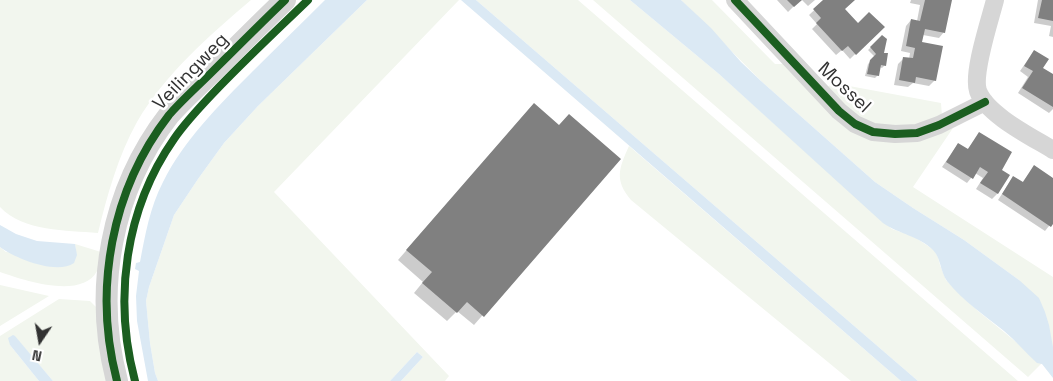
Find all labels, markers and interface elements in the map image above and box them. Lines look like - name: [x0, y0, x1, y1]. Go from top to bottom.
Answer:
- street label: Veilingweg: [149, 29, 233, 115]
- street label: Mossel: [813, 58, 875, 118]
- north arrow: [15, 316, 65, 366]
- text: N: [30, 346, 43, 365]

